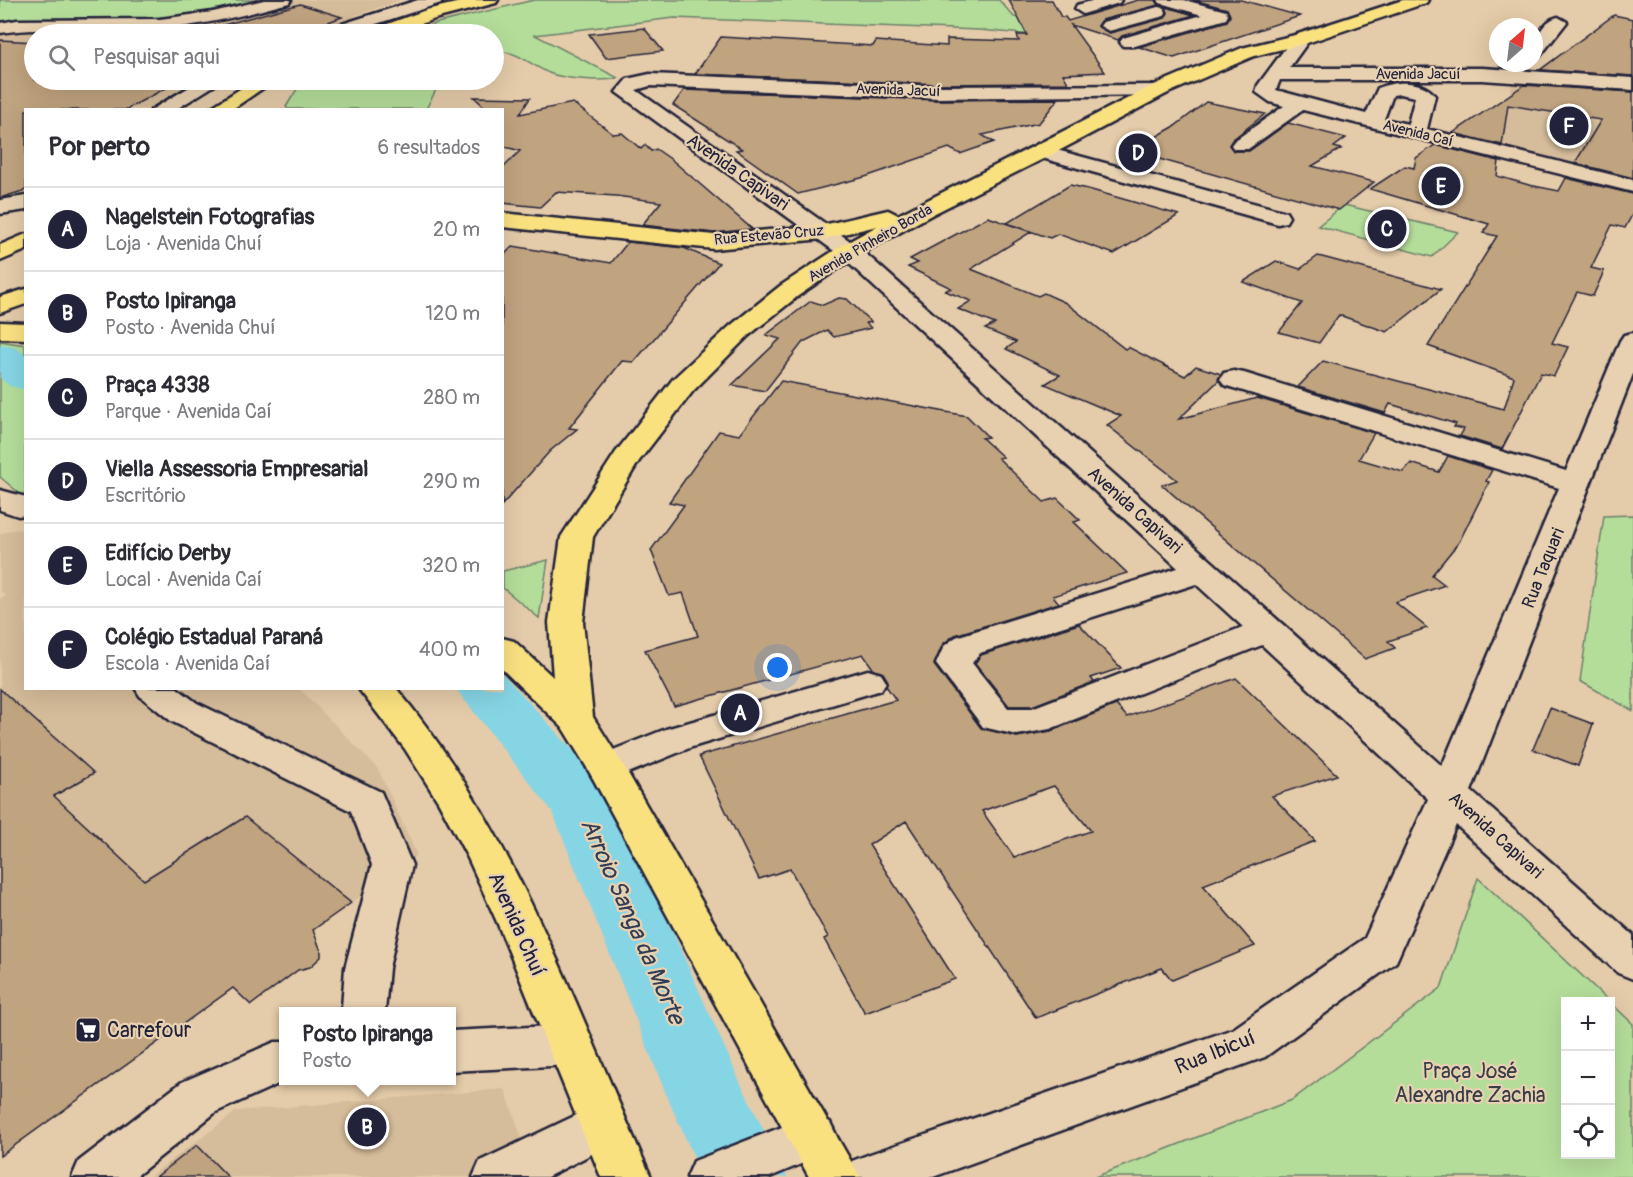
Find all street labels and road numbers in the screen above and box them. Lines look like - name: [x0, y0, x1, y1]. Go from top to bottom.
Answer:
- street label: Avenida Jacuí: [1376, 65, 1460, 84]
- street label: Avenida Jacuí: [855, 80, 941, 101]
- street label: Avenida Caí: [1381, 116, 1455, 151]
- street label: Avenida Capivari: [682, 129, 793, 216]
- street label: Avenida Pinheiro Borda: [805, 200, 936, 287]
- street label: Rua Estevão Cruz: [713, 221, 825, 250]
- street label: Avenida Capivari: [1083, 462, 1187, 559]
- street label: Rua Taquari: [1517, 525, 1570, 612]
- street label: Avenida Capivari: [1444, 787, 1548, 884]
- street label: Avenida Chuí: [482, 868, 552, 981]
- street label: Rua Ibicuí: [1171, 1024, 1259, 1081]

